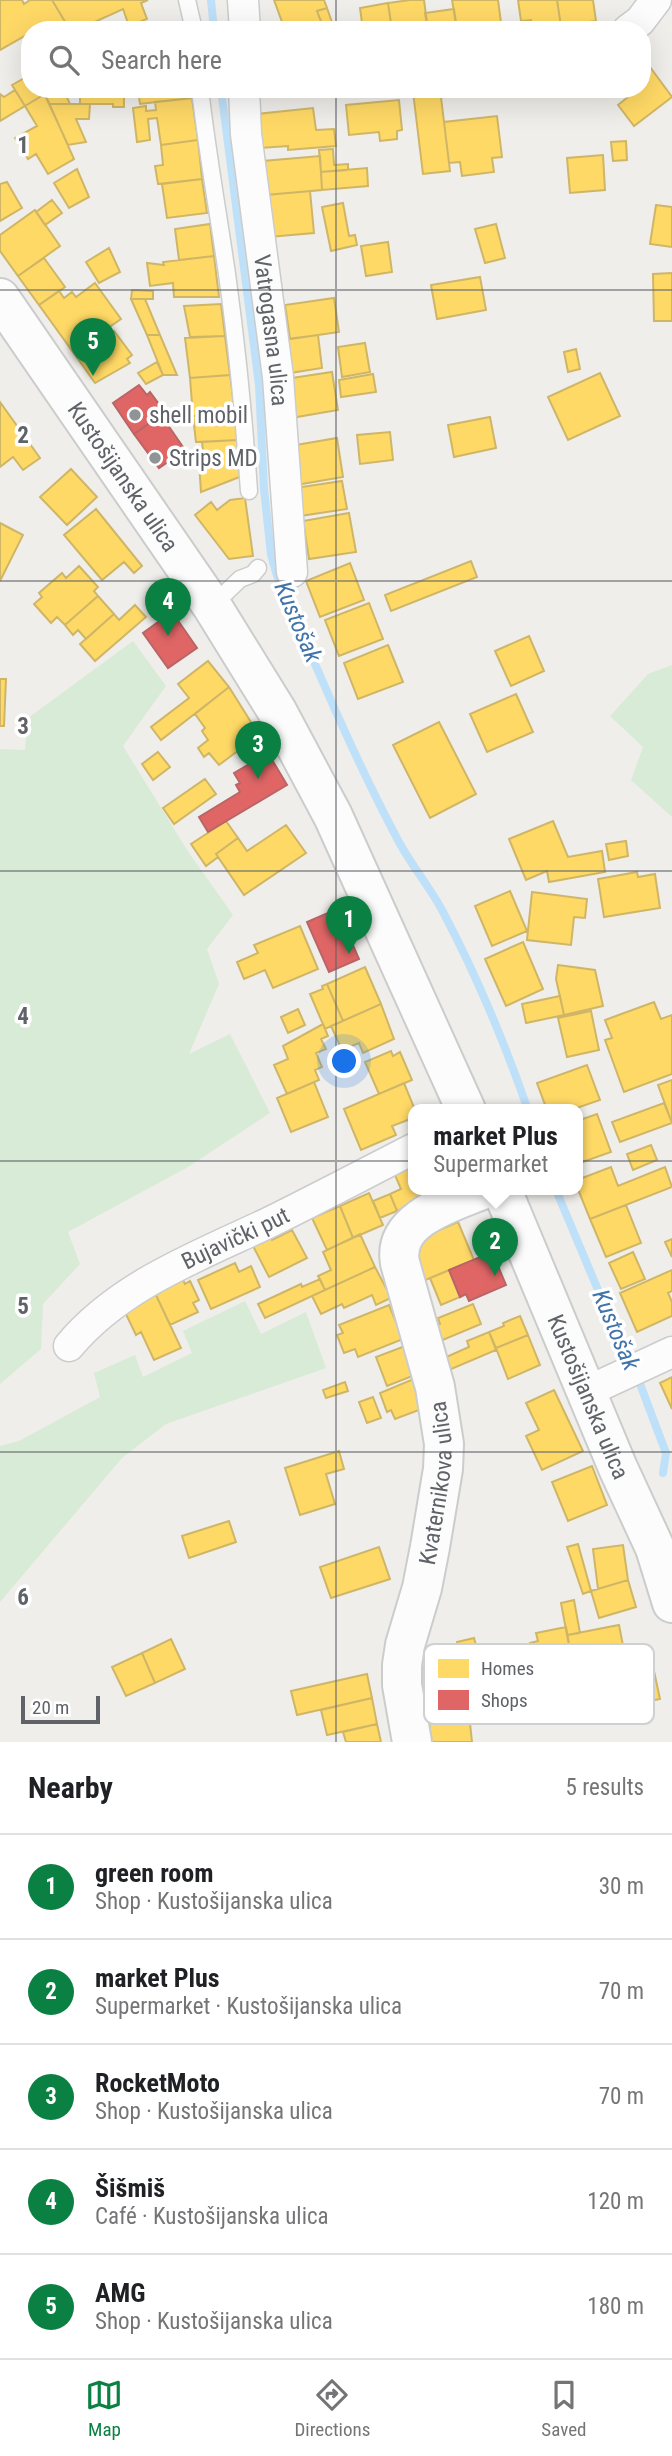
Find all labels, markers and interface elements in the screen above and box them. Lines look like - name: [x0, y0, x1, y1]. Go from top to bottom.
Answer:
- search box: [21, 21, 651, 98]
- icon: search: [45, 41, 83, 79]
- text: Search here: [101, 45, 222, 75]
- text: 1: [17, 132, 29, 159]
- street label: Vatrogasna ulica: [249, 253, 294, 407]
- pin: 5: [70, 318, 116, 376]
- street label: Kustošijanska ulica: [62, 397, 184, 557]
- place label: shell mobil: [149, 402, 248, 429]
- marker: shell mobil: [127, 407, 143, 423]
- text: 2: [17, 422, 29, 449]
- place label: Strips MD: [169, 445, 258, 472]
- marker: Strips MD: [147, 450, 163, 466]
- water label: Kustošak: [269, 577, 328, 667]
- pin: 4: [145, 578, 191, 636]
- text: 3: [17, 713, 29, 740]
- pin: 3: [235, 721, 281, 779]
- pin: 1: [326, 896, 372, 954]
- text: 4: [17, 1003, 29, 1030]
- your location: [327, 1044, 361, 1078]
- popup: [408, 1104, 583, 1195]
- text: market Plus: [433, 1121, 558, 1151]
- text: Supermarket: [433, 1151, 548, 1178]
- street label: Bujavički put: [177, 1201, 294, 1275]
- pin: 2: [472, 1218, 518, 1276]
- water label: Kustošak: [587, 1285, 646, 1375]
- text: 5: [17, 1293, 29, 1320]
- street label: Kustošijanska ulica: [542, 1310, 635, 1483]
- street label: Kvaternikova ulica: [413, 1399, 457, 1567]
- text: 6: [17, 1584, 29, 1611]
- legend: [424, 1644, 654, 1724]
- text: Homes: [481, 1657, 534, 1680]
- text: Shops: [481, 1689, 528, 1712]
- scale bar: [21, 1693, 100, 1725]
- text: 20 m: [32, 1696, 69, 1719]
- text: Nearby: [28, 1770, 113, 1805]
- text: 5 results: [566, 1774, 644, 1801]
- text: green room: [95, 1858, 213, 1888]
- text: 1: [45, 1873, 57, 1900]
- text: 30 m: [599, 1873, 644, 1900]
- text: Shop · Kustošijanska ulica: [95, 1888, 333, 1915]
- text: market Plus: [95, 1963, 220, 1993]
- text: 2: [45, 1978, 57, 2005]
- text: 70 m: [599, 1978, 644, 2005]
- text: Supermarket · Kustošijanska ulica: [95, 1993, 402, 2020]
- text: RocketMoto: [95, 2068, 220, 2098]
- text: 3: [45, 2083, 57, 2110]
- text: 70 m: [599, 2083, 644, 2110]
- text: Shop · Kustošijanska ulica: [95, 2098, 333, 2125]
- text: Šišmiš: [95, 2173, 165, 2203]
- text: 4: [45, 2188, 57, 2215]
- text: 120 m: [587, 2188, 644, 2215]
- text: Café · Kustošijanska ulica: [95, 2203, 329, 2230]
- text: AMG: [95, 2278, 145, 2308]
- text: 5: [45, 2293, 57, 2320]
- text: 180 m: [587, 2293, 644, 2320]
- text: Shop · Kustošijanska ulica: [95, 2308, 333, 2335]
- tab: Map: [85, 2376, 123, 2441]
- tab: Directions: [294, 2376, 370, 2441]
- tab: Saved: [541, 2376, 587, 2441]

